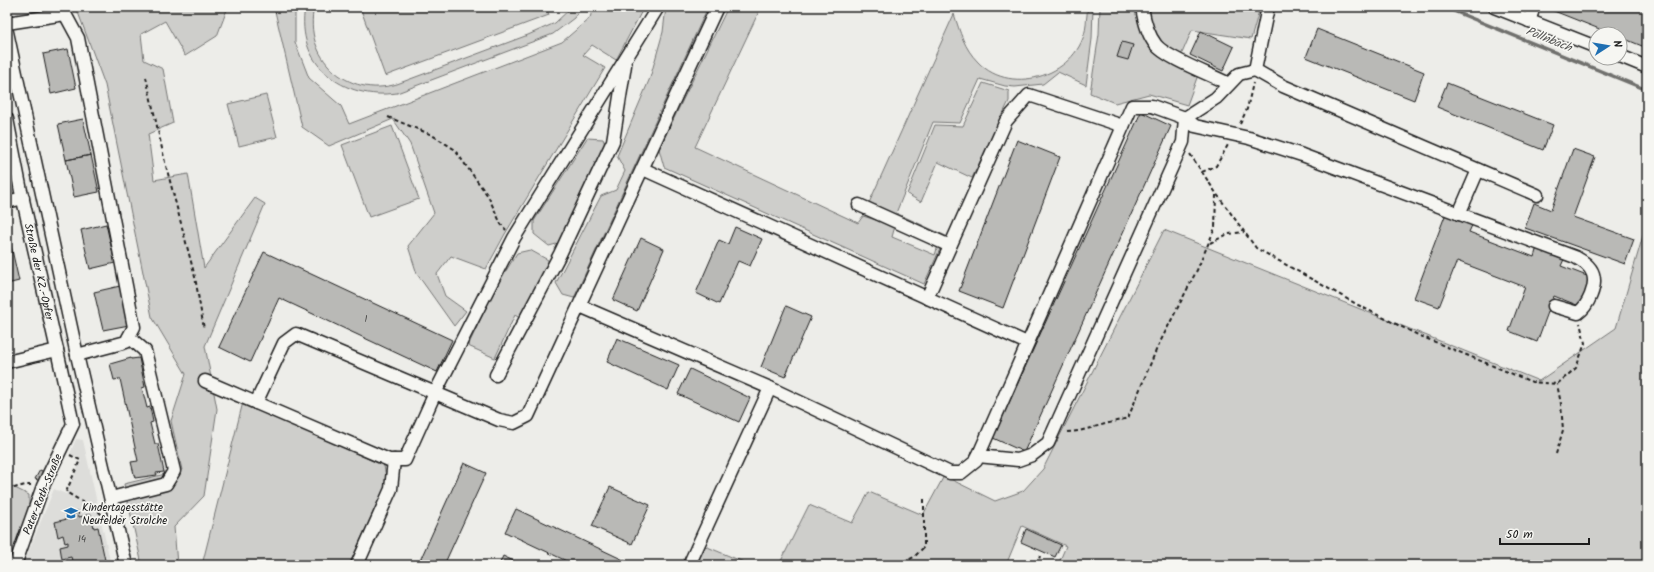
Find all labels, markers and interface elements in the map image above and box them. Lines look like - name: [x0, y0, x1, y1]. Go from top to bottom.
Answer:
- water label: Pollnbach: [1523, 22, 1576, 58]
- north arrow: [1588, 26, 1628, 66]
- text: N: [1607, 39, 1626, 49]
- street label: Straße der KZ.-Opfer: [19, 222, 58, 323]
- house number: 1: [365, 312, 368, 327]
- street label: Pater-Roth-Straße: [18, 451, 67, 538]
- place label: Kindertagesstätte Neufelder Strolche: [82, 499, 167, 530]
- school or university icon: Kindertagesstätte Neufelder Strolche: [63, 505, 79, 521]
- scale bar: [1500, 520, 1589, 546]
- text: 50 m: [1506, 525, 1533, 544]
- house number: 14: [78, 532, 86, 547]

